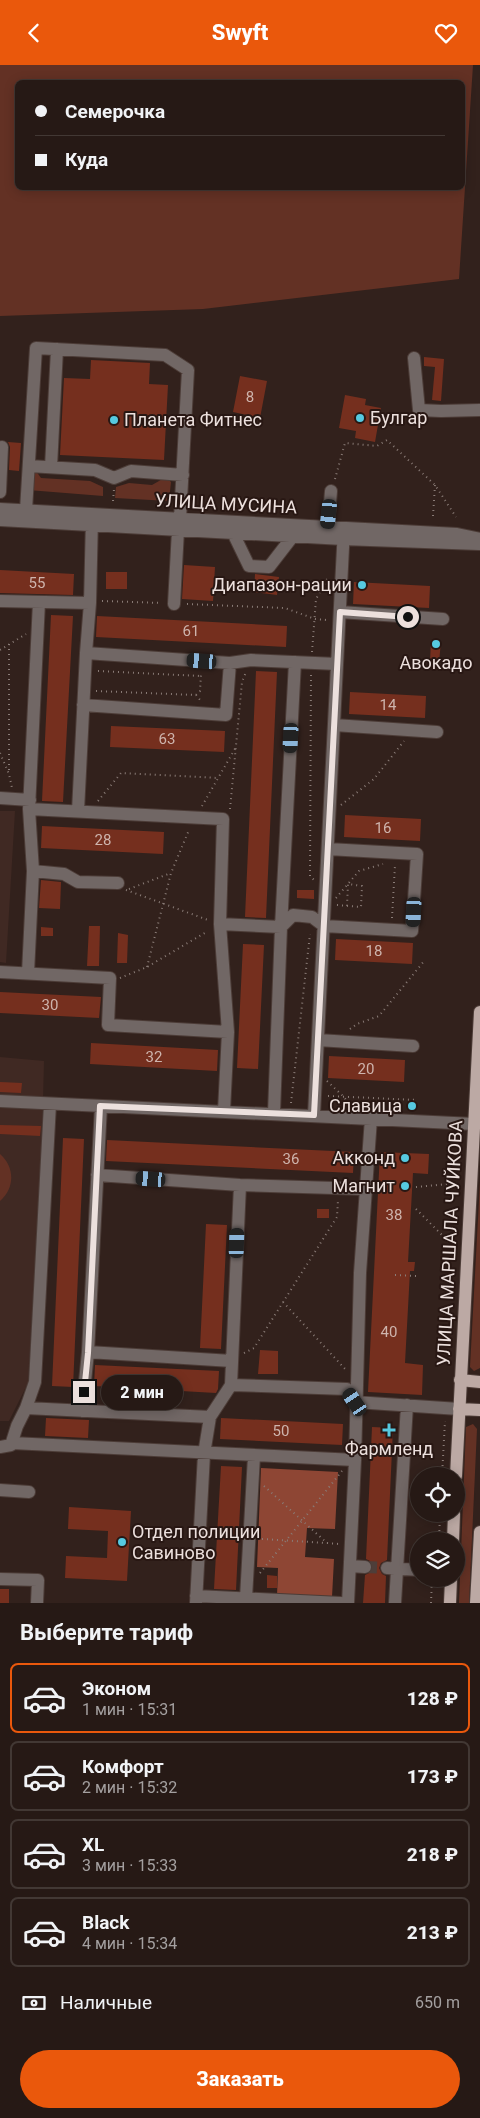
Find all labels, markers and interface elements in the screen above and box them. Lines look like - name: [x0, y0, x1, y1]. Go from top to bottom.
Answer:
- icon: back: [20, 19, 48, 47]
- icon: heart: [432, 19, 460, 47]
- text: Swyft: [212, 20, 268, 45]
- text: Семерочка: [65, 100, 165, 123]
- text: Куда: [65, 148, 108, 171]
- house number: 8: [246, 388, 254, 406]
- place label: Булгар: [370, 407, 427, 428]
- place label: Планета Фитнес: [124, 409, 262, 430]
- marker: Булгар: [354, 412, 366, 424]
- marker: Планета Фитнес: [108, 414, 120, 426]
- street label: УЛИЦА МУСИНА: [155, 489, 298, 518]
- car: [319, 498, 338, 530]
- house number: 55: [29, 574, 45, 592]
- place label: Диапазон-рации: [212, 574, 352, 595]
- marker: Диапазон-рации: [356, 579, 368, 591]
- route start: [397, 606, 419, 628]
- house number: 61: [183, 622, 199, 640]
- marker: Авокадо: [430, 638, 442, 650]
- car: [186, 652, 217, 670]
- place label: Авокадо: [400, 652, 472, 673]
- house number: 14: [380, 696, 397, 714]
- car: [282, 723, 299, 753]
- house number: 63: [159, 730, 175, 748]
- house number: 16: [375, 819, 391, 837]
- house number: 28: [95, 831, 111, 849]
- car: [405, 897, 422, 927]
- house number: 18: [366, 942, 382, 960]
- house number: 30: [42, 996, 58, 1014]
- house number: 32: [146, 1048, 162, 1066]
- house number: 20: [358, 1060, 374, 1078]
- place label: Славица: [329, 1095, 402, 1116]
- marker: Славица: [406, 1100, 418, 1112]
- street label: УЛИЦА МАРШАЛА ЧУЙКОВА: [433, 1119, 466, 1366]
- place label: Акконд: [332, 1147, 395, 1168]
- house number: 36: [283, 1150, 299, 1168]
- marker: Акконд: [399, 1152, 411, 1164]
- car: [135, 1170, 166, 1188]
- place label: Магнит: [333, 1175, 395, 1196]
- marker: Магнит: [399, 1180, 411, 1192]
- house number: 38: [386, 1206, 402, 1224]
- car: [228, 1228, 245, 1258]
- house number: 40: [381, 1323, 397, 1341]
- callout: 2 мин: [102, 1375, 184, 1409]
- route end: [73, 1381, 95, 1403]
- text: 2 мин: [120, 1383, 164, 1402]
- car: [340, 1385, 369, 1419]
- house number: 50: [273, 1422, 289, 1440]
- marker: Фармленд: [383, 1424, 395, 1436]
- place label: Фармленд: [345, 1438, 433, 1459]
- map controls: [410, 1467, 465, 1587]
- button: locate: [410, 1467, 465, 1522]
- place label: Отдел полиции Савиново: [132, 1521, 260, 1563]
- button: layers: [410, 1532, 465, 1587]
- marker: Отдел полиции Савиново: [116, 1536, 128, 1548]
- text: Выберите тариф: [20, 1620, 193, 1645]
- icon: car: [22, 1676, 67, 1721]
- text: Эконом: [82, 1677, 151, 1700]
- text: 128 ₽: [407, 1687, 458, 1710]
- text: 1 мин · 15:31: [82, 1700, 177, 1719]
- icon: car: [22, 1754, 67, 1799]
- text: Комфорт: [82, 1755, 164, 1778]
- text: 173 ₽: [407, 1765, 458, 1788]
- text: 2 мин · 15:32: [82, 1778, 177, 1797]
- icon: car: [22, 1832, 67, 1877]
- text: XL: [82, 1833, 104, 1856]
- text: 218 ₽: [407, 1843, 458, 1866]
- text: 3 мин · 15:33: [82, 1856, 177, 1875]
- icon: car: [22, 1910, 67, 1955]
- text: Black: [82, 1911, 129, 1934]
- text: 213 ₽: [407, 1921, 458, 1944]
- text: 4 мин · 15:34: [82, 1934, 177, 1953]
- icon: cash: [20, 1989, 48, 2017]
- text: Наличные: [60, 1991, 152, 2014]
- text: 650 m: [415, 1993, 460, 2012]
- button: Заказать: [20, 2050, 460, 2108]

